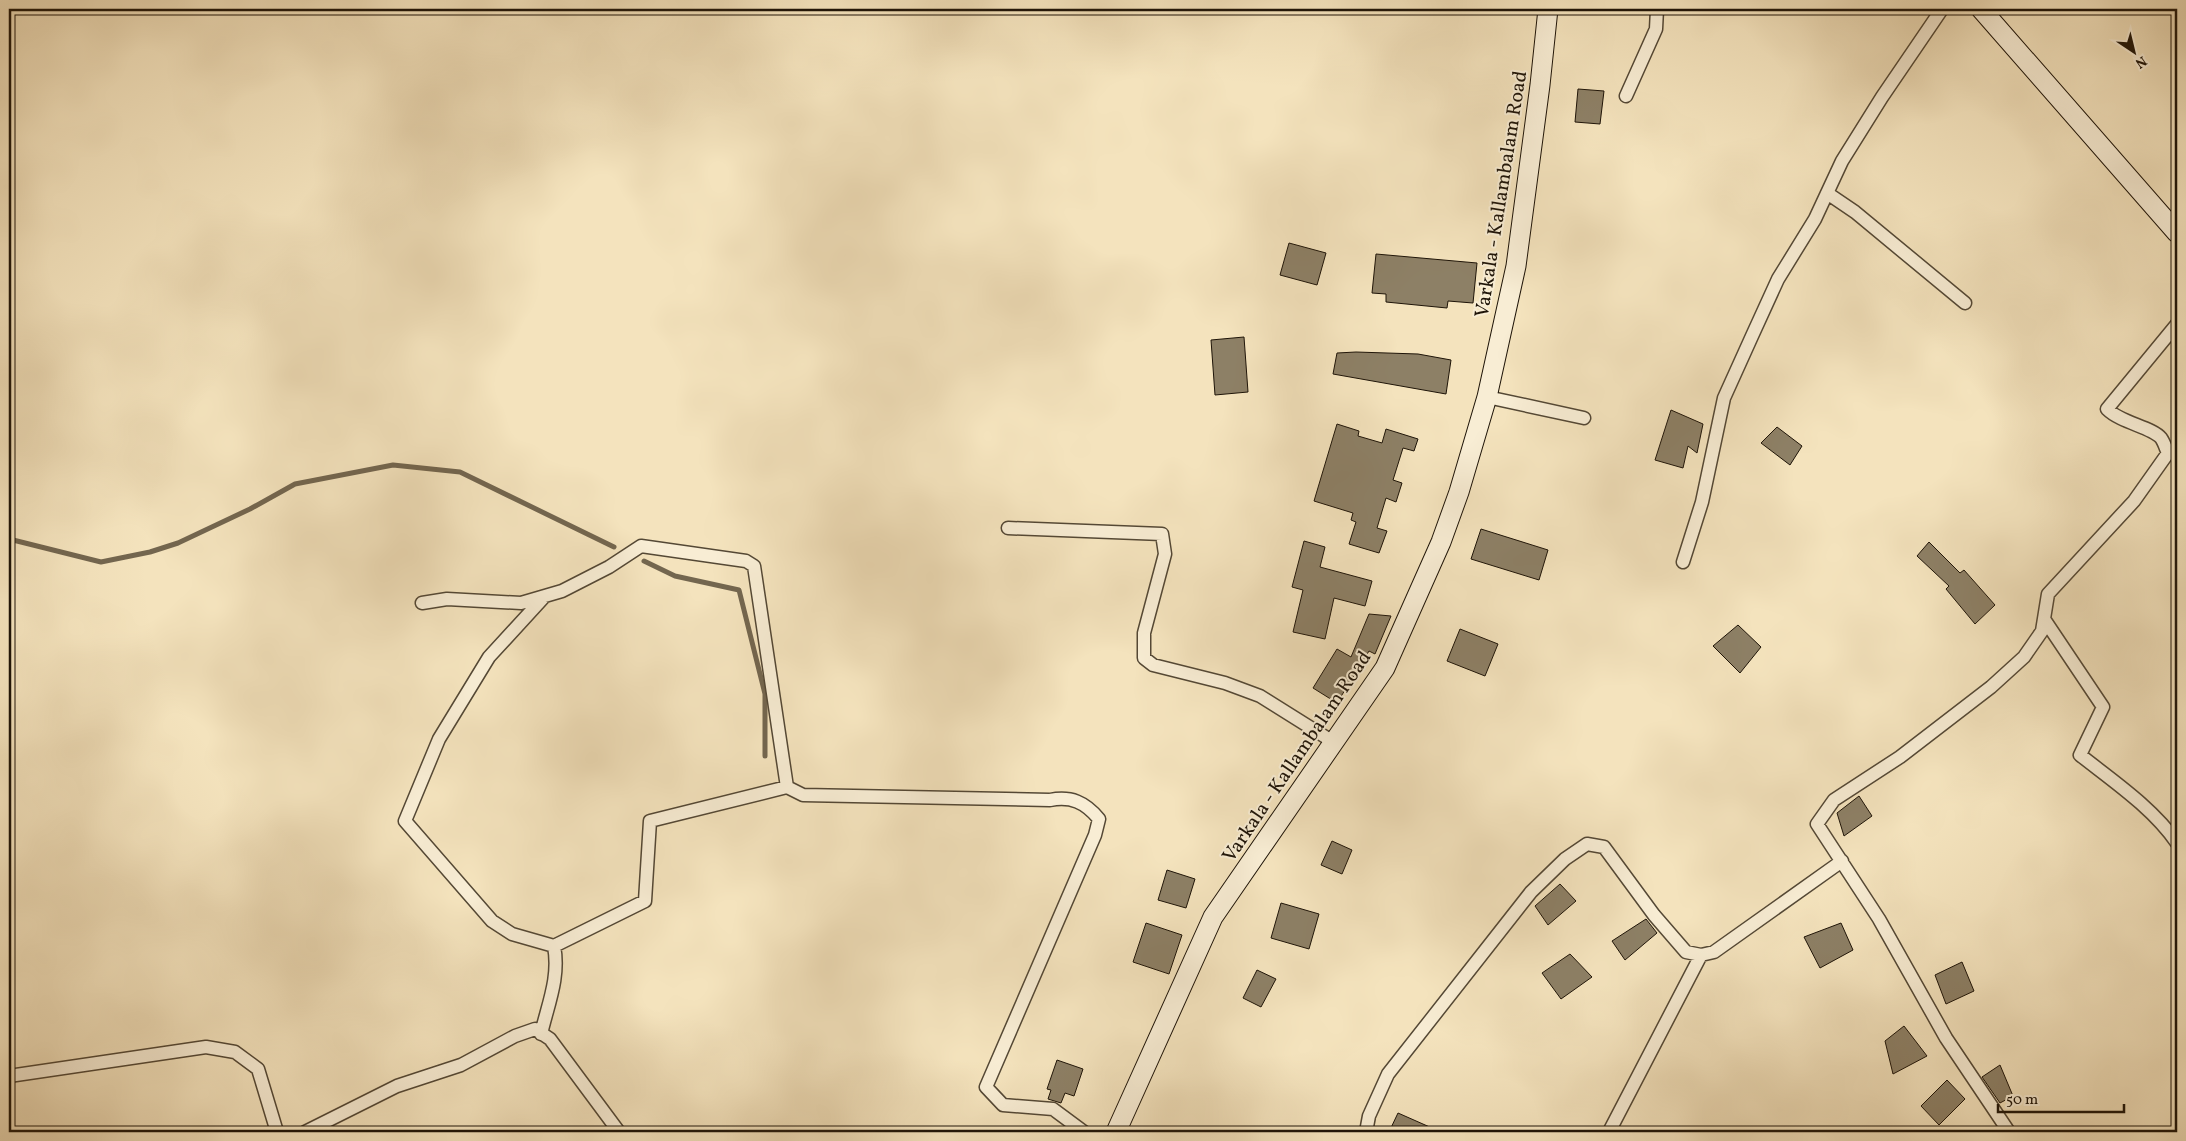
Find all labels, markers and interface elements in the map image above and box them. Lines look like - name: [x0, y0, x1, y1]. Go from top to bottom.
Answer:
- north arrow: [2108, 28, 2158, 78]
- text: N: [2131, 51, 2150, 72]
- street label: Varkala - Kallambalam Road: [1469, 69, 1535, 320]
- street label: Varkala - Kallambalam Road: [1216, 646, 1379, 868]
- scale bar: [1998, 1081, 2125, 1113]
- text: 50 m: [2006, 1090, 2038, 1111]

